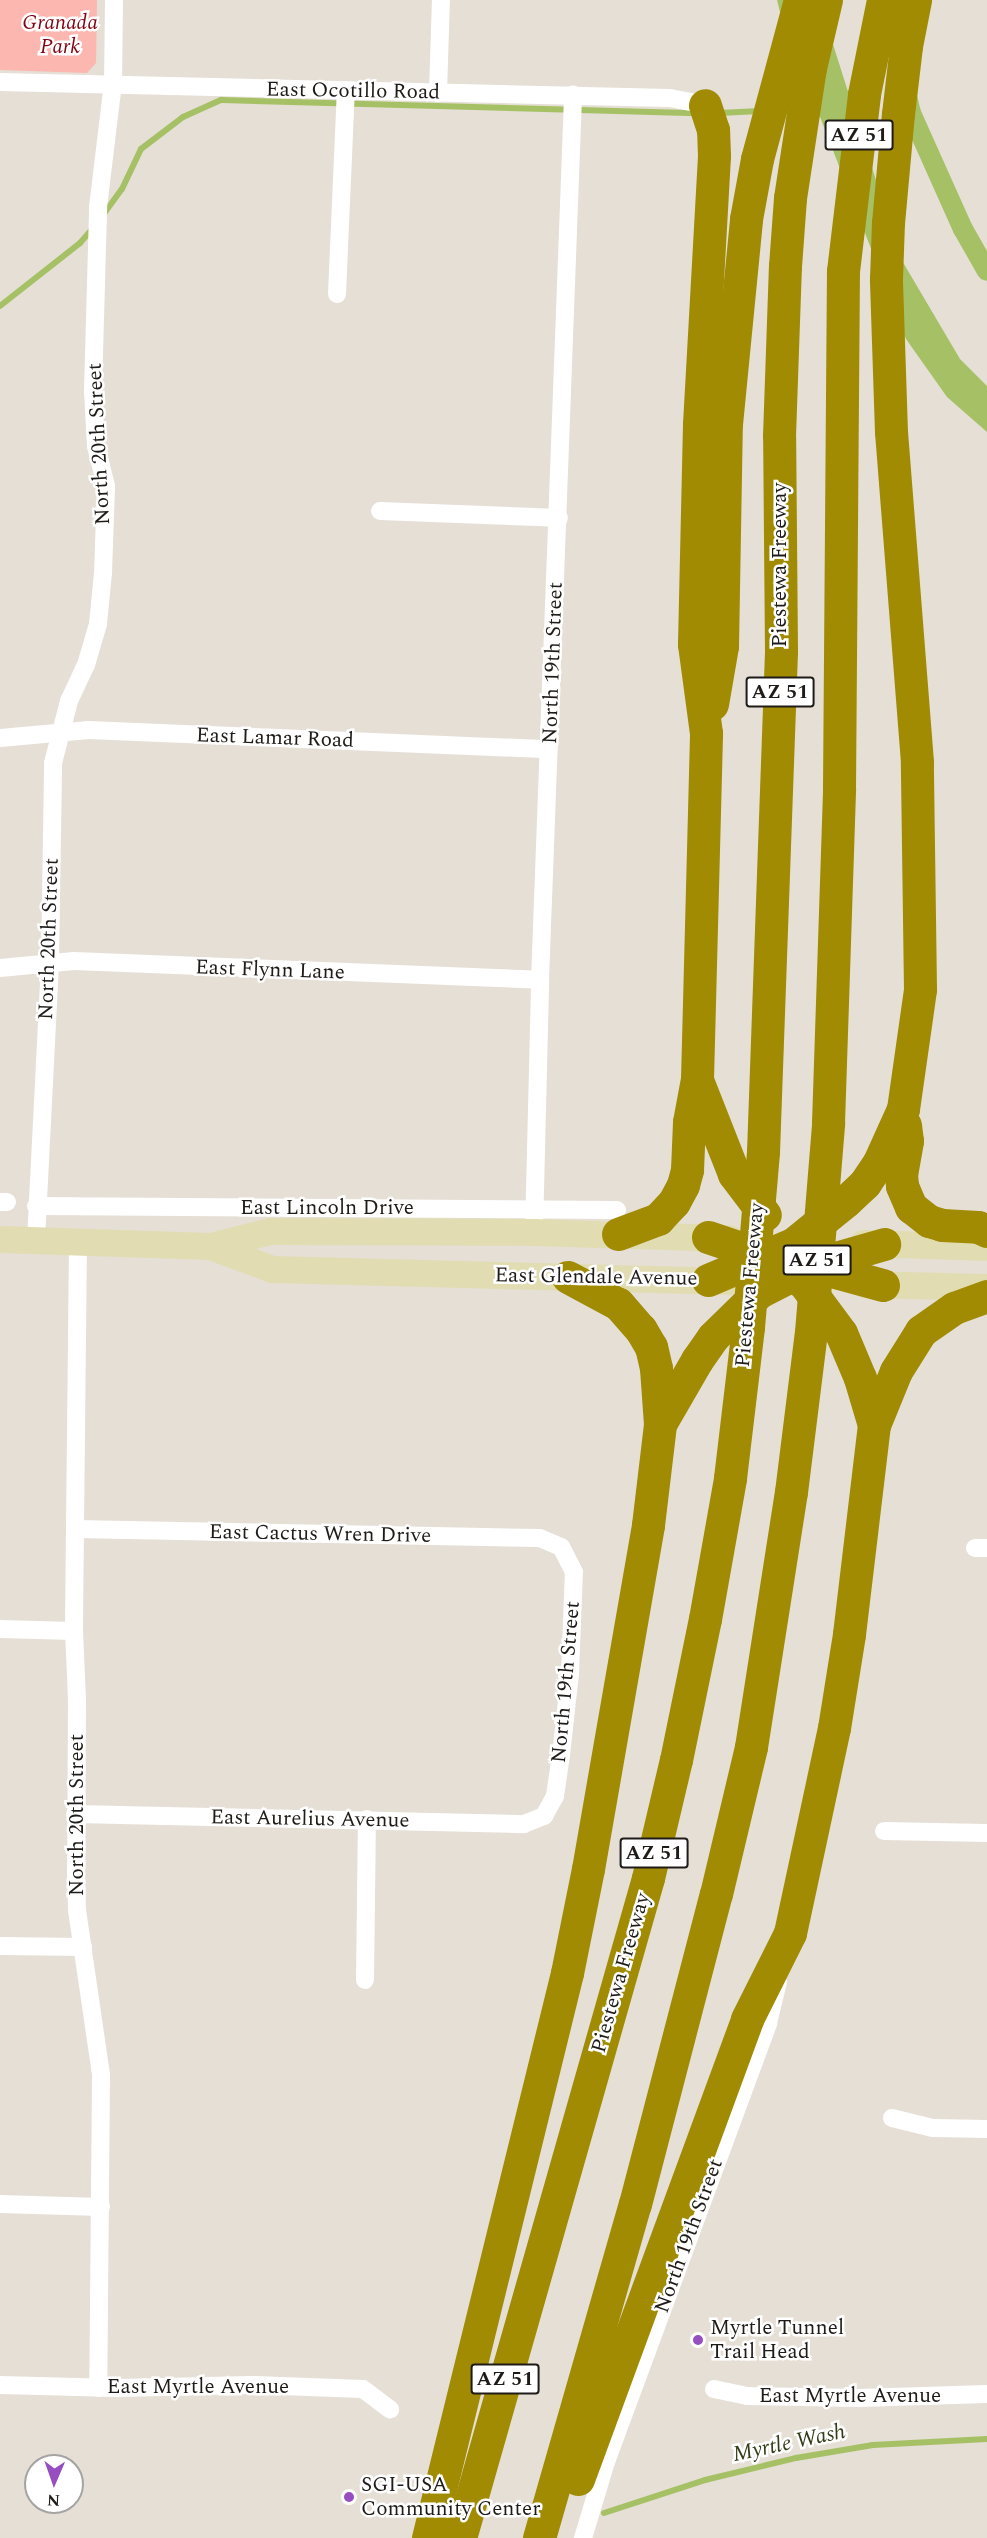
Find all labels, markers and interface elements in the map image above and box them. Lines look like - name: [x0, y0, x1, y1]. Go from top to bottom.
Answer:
- park label: Granada Park: [22, 10, 98, 60]
- street label: East Ocotillo Road: [266, 77, 440, 105]
- road number: AZ 51: [824, 118, 894, 152]
- street label: North 20th Street: [82, 362, 116, 526]
- street label: Piestewa Freeway: [767, 483, 793, 647]
- street label: North 19th Street: [538, 581, 568, 745]
- road number: AZ 51: [746, 675, 814, 709]
- street label: East Lamar Road: [196, 723, 354, 753]
- street label: North 20th Street: [34, 857, 64, 1021]
- street label: East Flynn Lane: [195, 955, 345, 985]
- street label: East Lincoln Drive: [240, 1195, 414, 1221]
- street label: Piestewa Freeway: [730, 1202, 770, 1368]
- road number: AZ 51: [782, 1243, 852, 1277]
- street label: East Glendale Avenue: [494, 1263, 698, 1291]
- street label: East Cactus Wren Drive: [209, 1519, 431, 1549]
- street label: North 19th Street: [546, 1600, 586, 1764]
- street label: North 20th Street: [64, 1734, 90, 1896]
- street label: East Aurelius Avenue: [210, 1805, 410, 1833]
- road number: AZ 51: [620, 1836, 688, 1870]
- street label: Piestewa Freeway: [586, 1890, 656, 2056]
- street label: North 19th Street: [649, 2155, 729, 2317]
- place label: Myrtle Tunnel Trail Head: [710, 2315, 844, 2365]
- marker: Myrtle Tunnel Trail Head: [691, 2333, 705, 2347]
- road number: AZ 51: [470, 2362, 540, 2396]
- street label: East Myrtle Avenue: [107, 2374, 289, 2400]
- street label: East Myrtle Avenue: [759, 2383, 941, 2409]
- water label: Myrtle Wash: [730, 2418, 848, 2468]
- north arrow: [24, 2454, 84, 2514]
- place label: SGI-USA Community Center: [361, 2472, 541, 2522]
- text: N: [46, 2488, 60, 2512]
- marker: SGI-USA Community Center: [342, 2490, 356, 2504]

